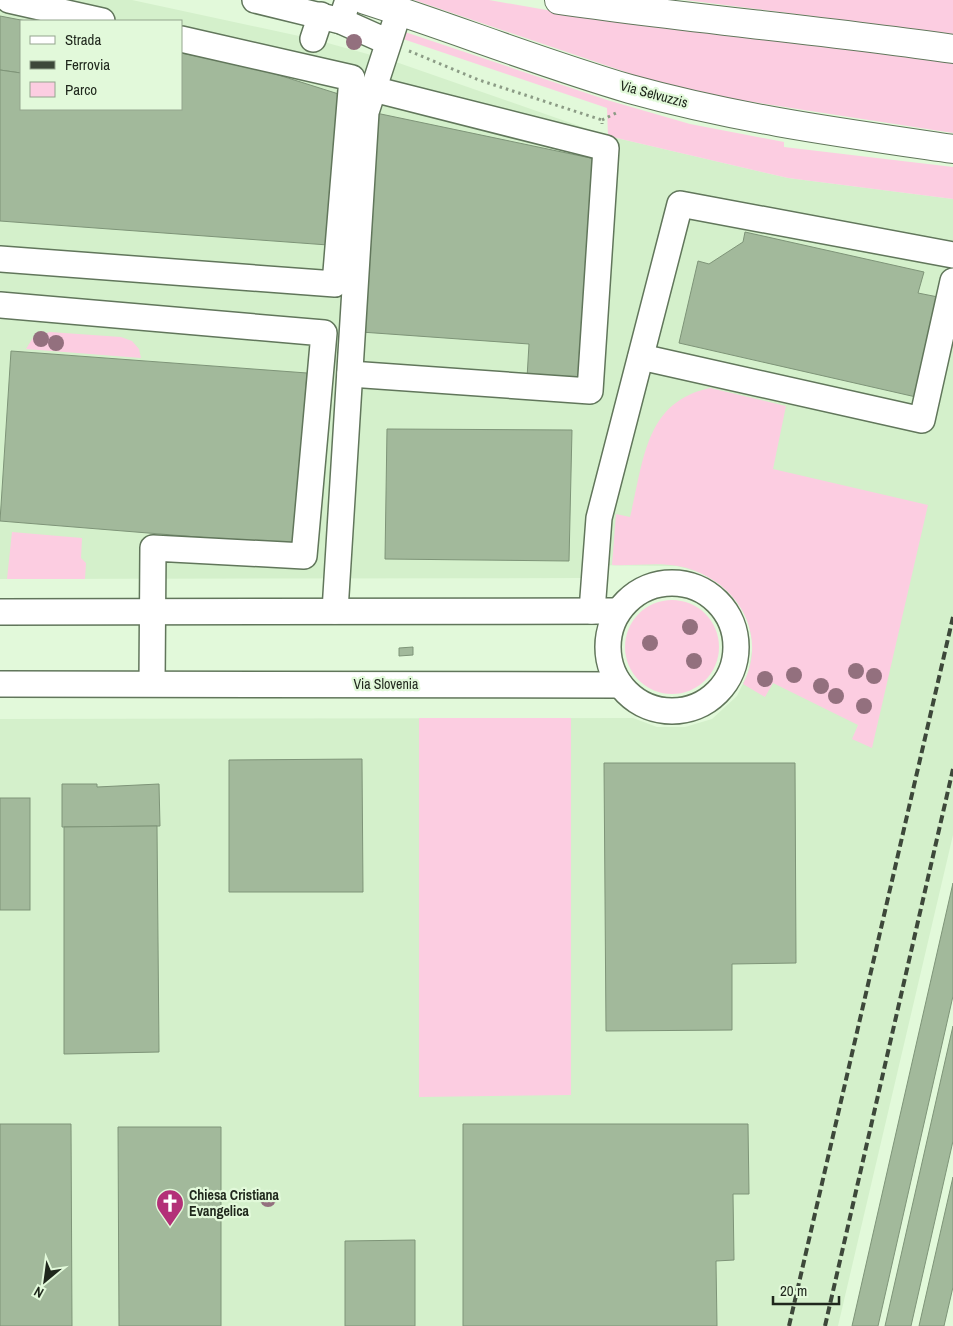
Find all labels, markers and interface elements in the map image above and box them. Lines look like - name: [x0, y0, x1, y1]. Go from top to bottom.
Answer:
- legend: [20, 20, 182, 110]
- text: Strada: [65, 29, 101, 50]
- text: Ferrovia: [65, 54, 110, 75]
- street label: Via Selvuzzis: [618, 76, 690, 112]
- text: Parco: [65, 79, 97, 100]
- street label: Via Slovenia: [354, 675, 419, 693]
- place label: Chiesa Cristiana Evangelica: [189, 1186, 280, 1220]
- church icon: Chiesa Cristiana Evangelica: [155, 1188, 185, 1227]
- north arrow: [20, 1256, 70, 1306]
- scale bar: [773, 1274, 839, 1306]
- text: 20 m: [780, 1280, 807, 1301]
- text: N: [31, 1282, 47, 1302]

